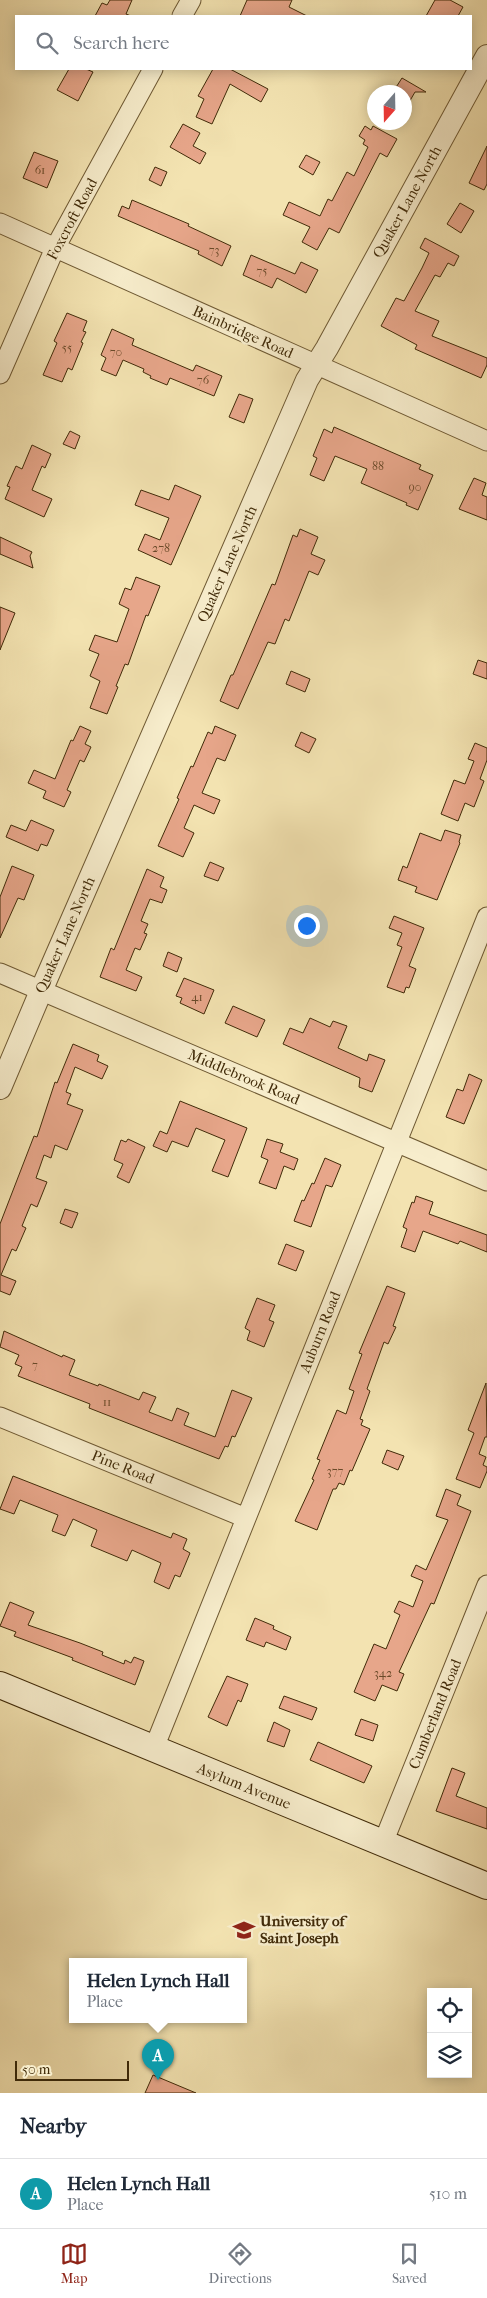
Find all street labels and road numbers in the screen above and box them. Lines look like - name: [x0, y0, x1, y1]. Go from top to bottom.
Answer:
- street label: Quaker Lane North: [369, 142, 446, 261]
- street label: Foxcroft Road: [43, 174, 101, 263]
- street label: Bainbridge Road: [190, 302, 297, 363]
- street label: Quaker Lane North: [193, 502, 261, 625]
- street label: Quaker Lane North: [31, 873, 99, 996]
- street label: Middlebrook Road: [186, 1045, 303, 1109]
- street label: Auburn Road: [295, 1288, 345, 1376]
- street label: Pine Road: [89, 1446, 158, 1488]
- street label: Cumberland Road: [405, 1656, 466, 1772]
- street label: Asylum Avenue: [193, 1759, 294, 1813]

